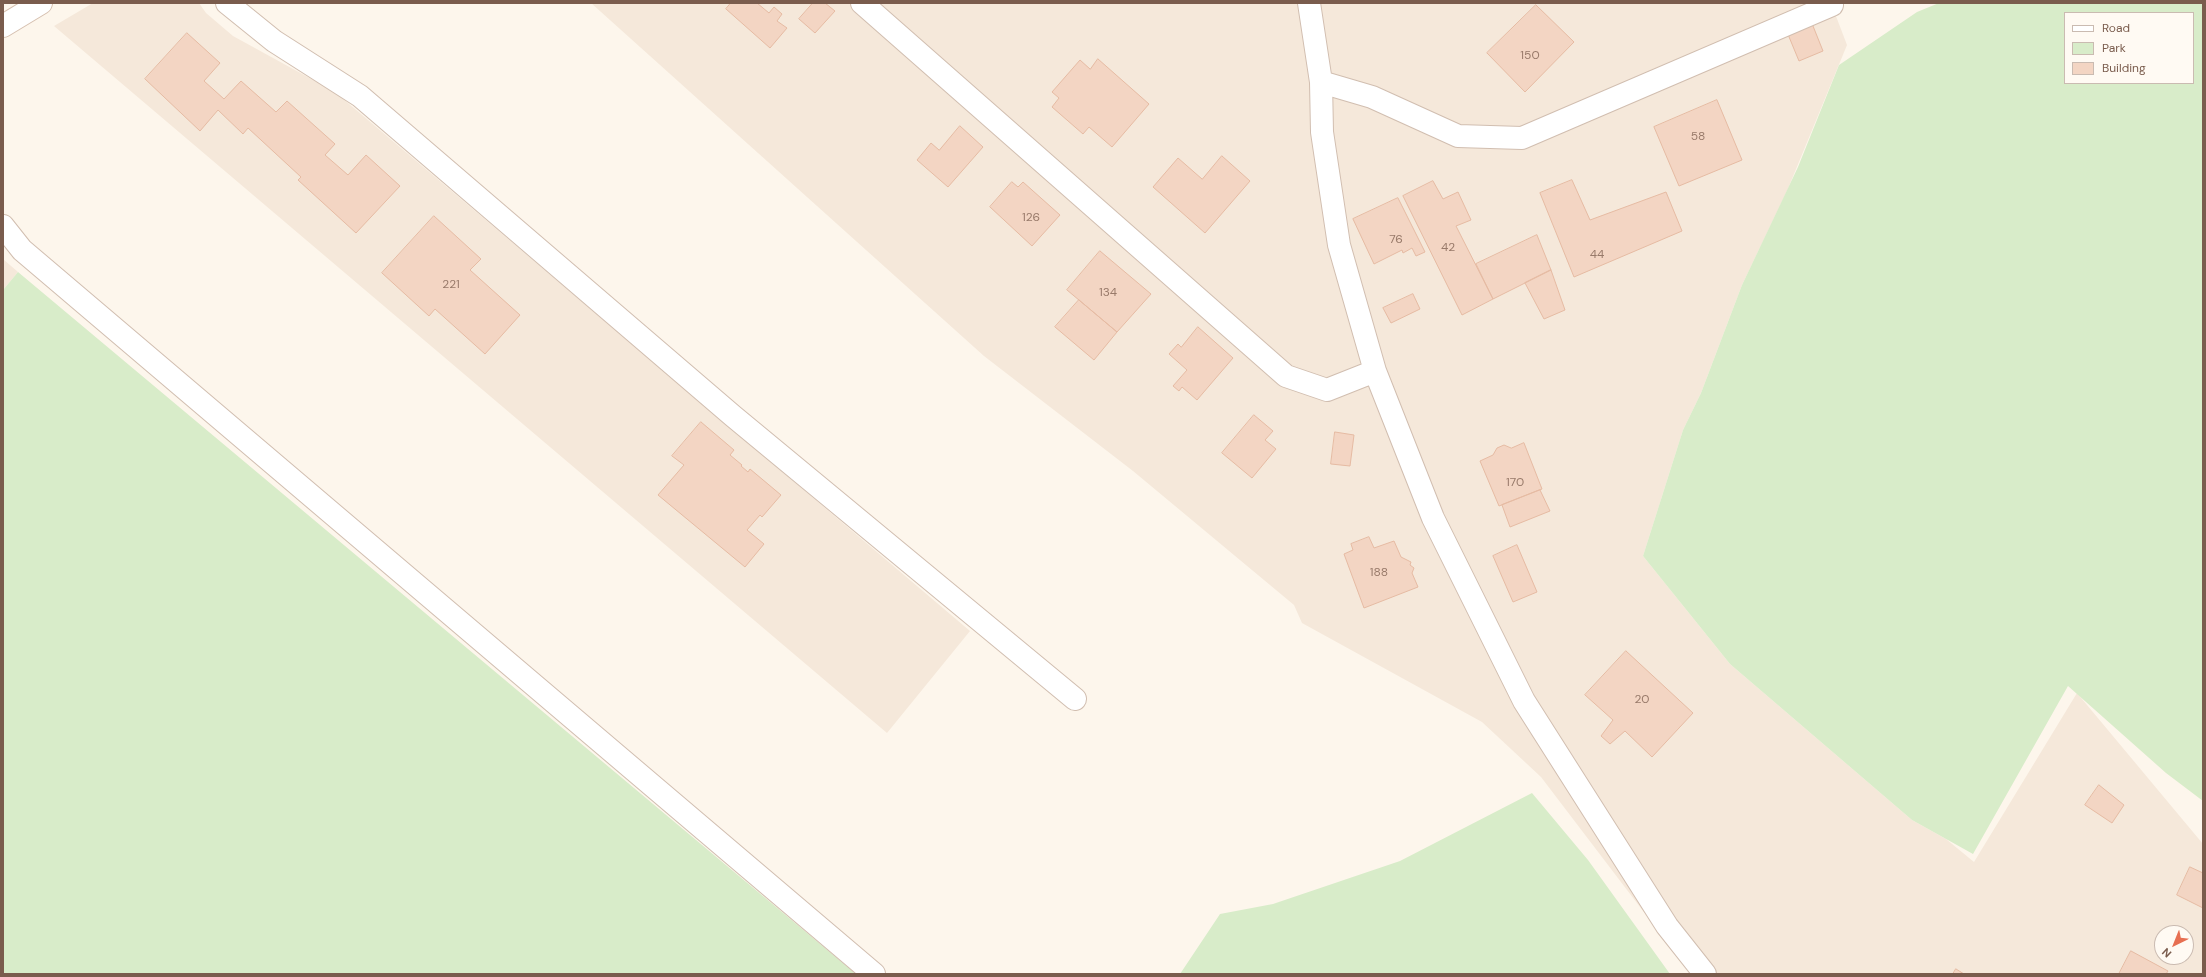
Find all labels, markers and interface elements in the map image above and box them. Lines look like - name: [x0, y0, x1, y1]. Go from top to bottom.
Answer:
- legend: [2064, 12, 2194, 84]
- text: Road: [2102, 20, 2130, 36]
- text: Park: [2102, 40, 2126, 56]
- house number: 150: [1520, 49, 1540, 63]
- text: Building: [2102, 60, 2146, 76]
- house number: 58: [1691, 130, 1705, 144]
- house number: 126: [1022, 211, 1040, 225]
- house number: 76: [1389, 233, 1403, 247]
- house number: 42: [1441, 241, 1455, 255]
- house number: 44: [1590, 248, 1604, 262]
- house number: 221: [442, 278, 460, 292]
- house number: 134: [1099, 286, 1117, 300]
- house number: 170: [1506, 476, 1524, 490]
- house number: 188: [1370, 566, 1388, 580]
- house number: 20: [1635, 693, 1649, 707]
- north arrow: [2154, 925, 2194, 965]
- text: N: [2159, 945, 2174, 961]

